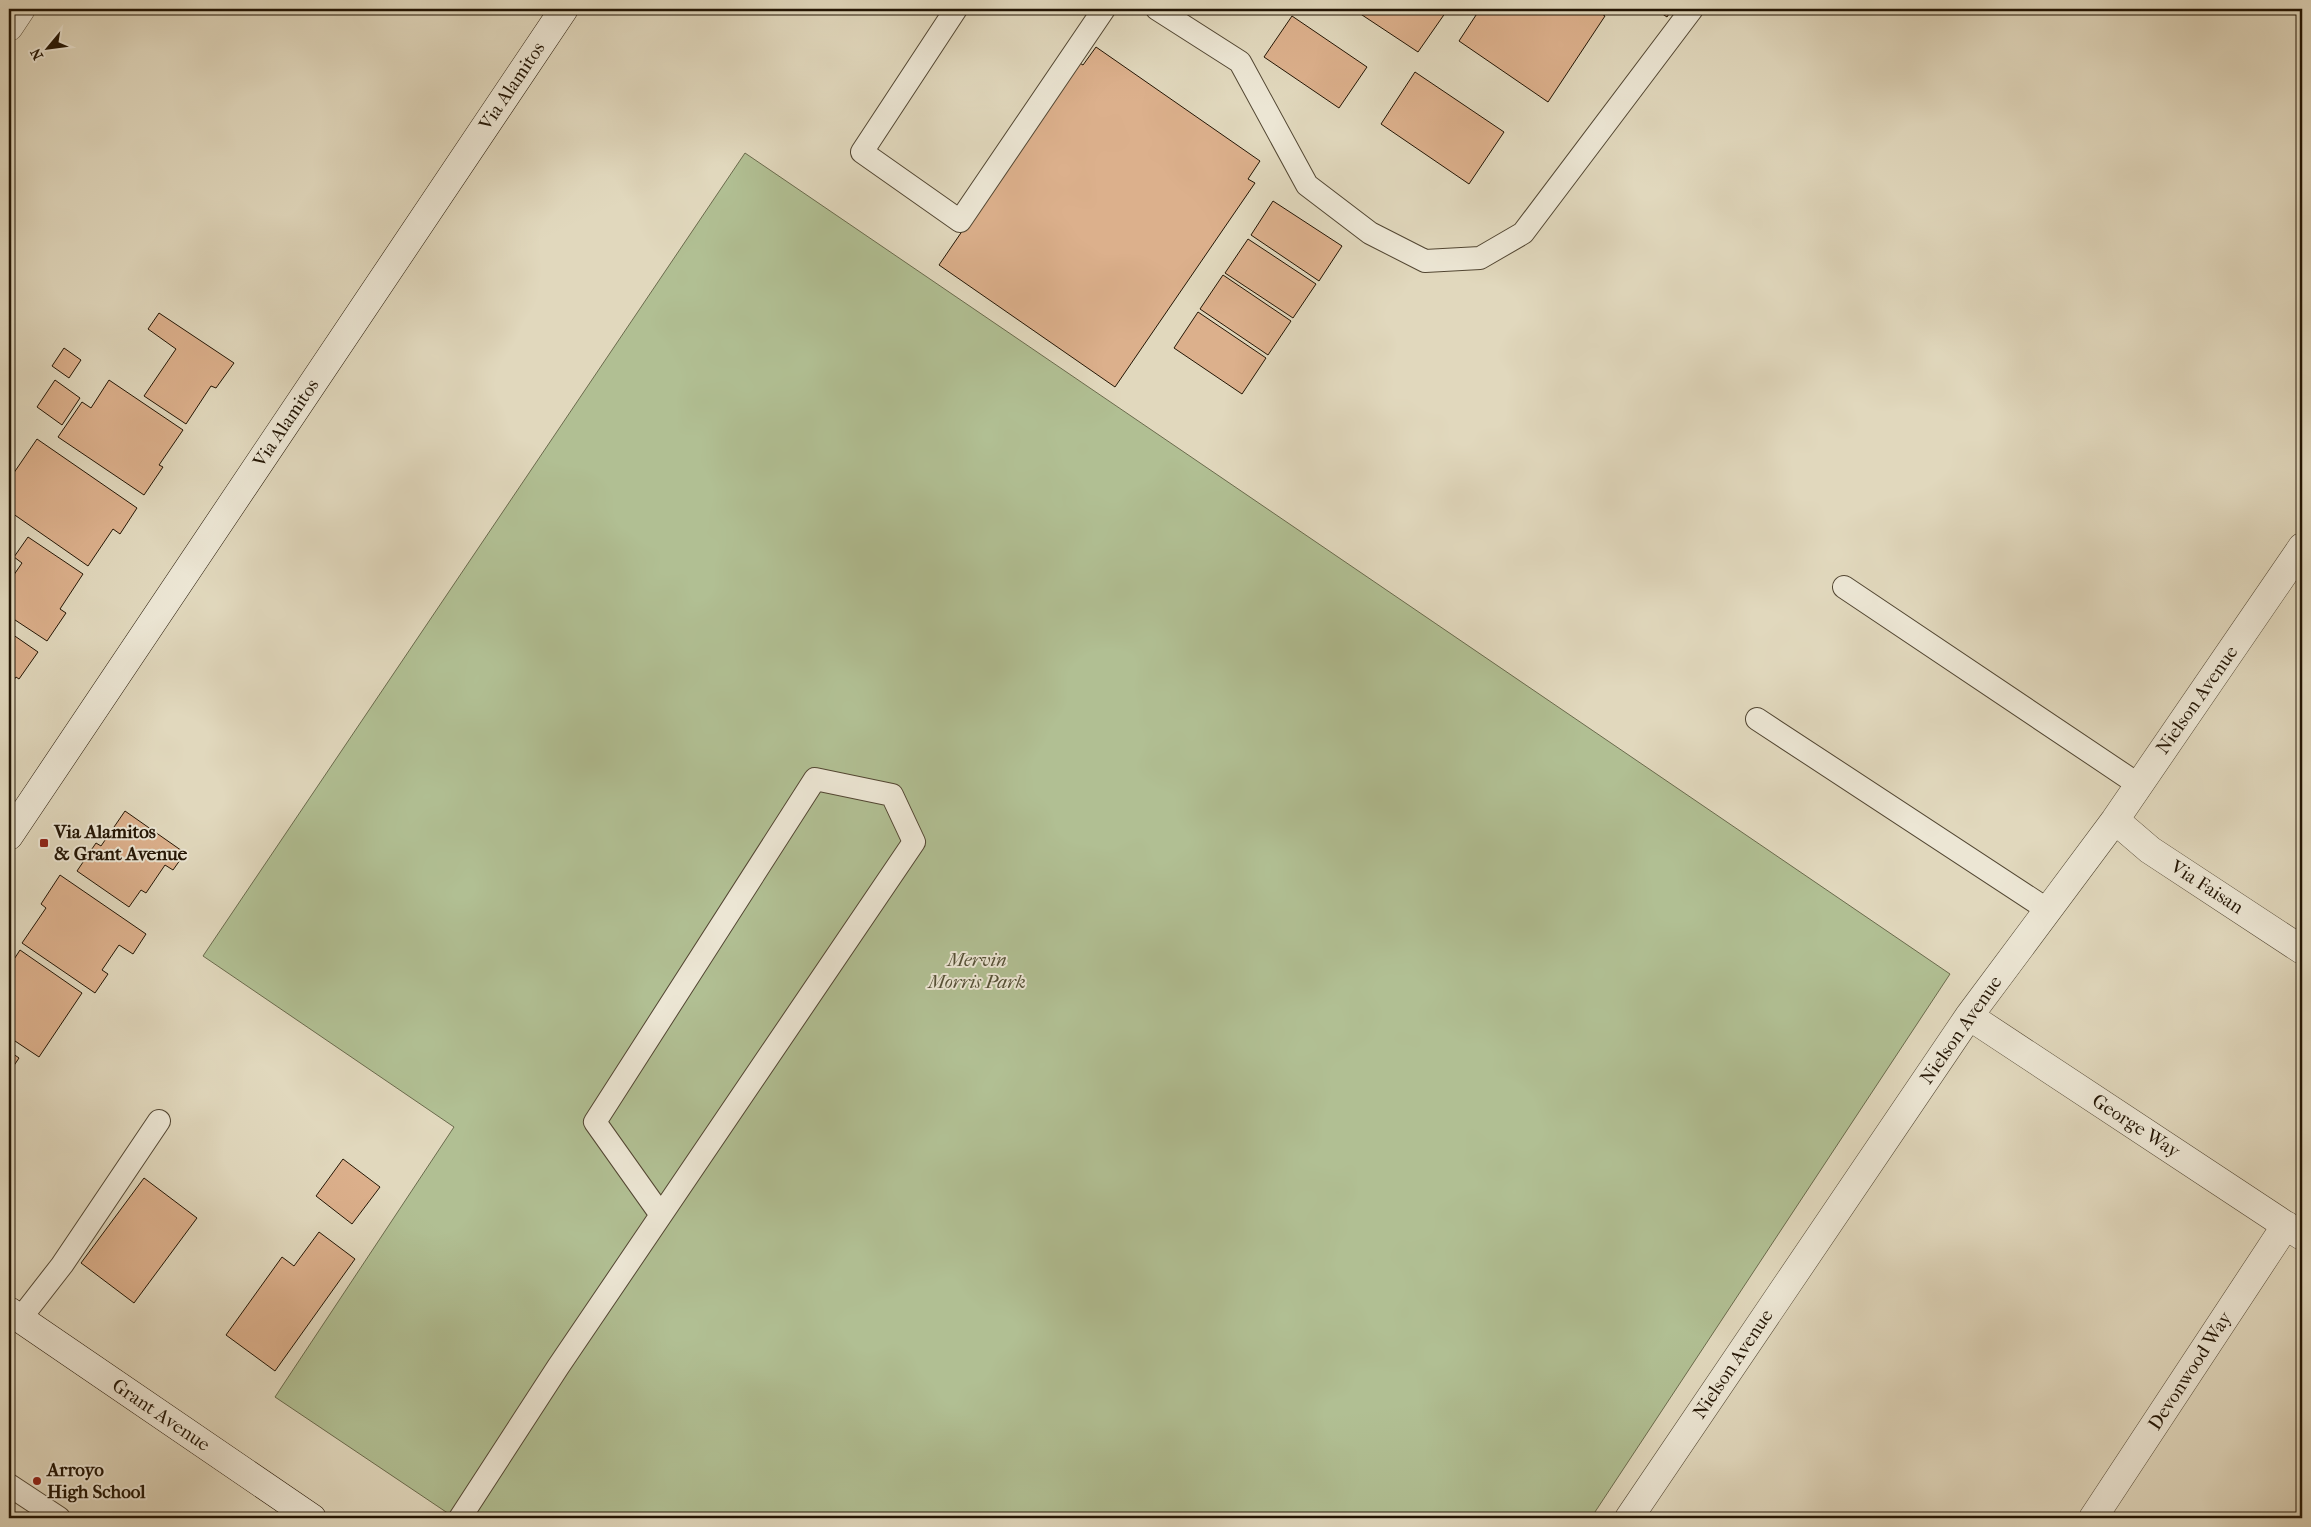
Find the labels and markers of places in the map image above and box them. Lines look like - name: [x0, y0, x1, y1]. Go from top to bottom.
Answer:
- place label: Via Alamitos & Grant Avenue: [53, 821, 188, 865]
- marker: Via Alamitos & Grant Avenue: [38, 837, 50, 849]
- place label: Arroyo High School: [46, 1459, 146, 1503]
- marker: Arroyo High School: [31, 1475, 43, 1487]

